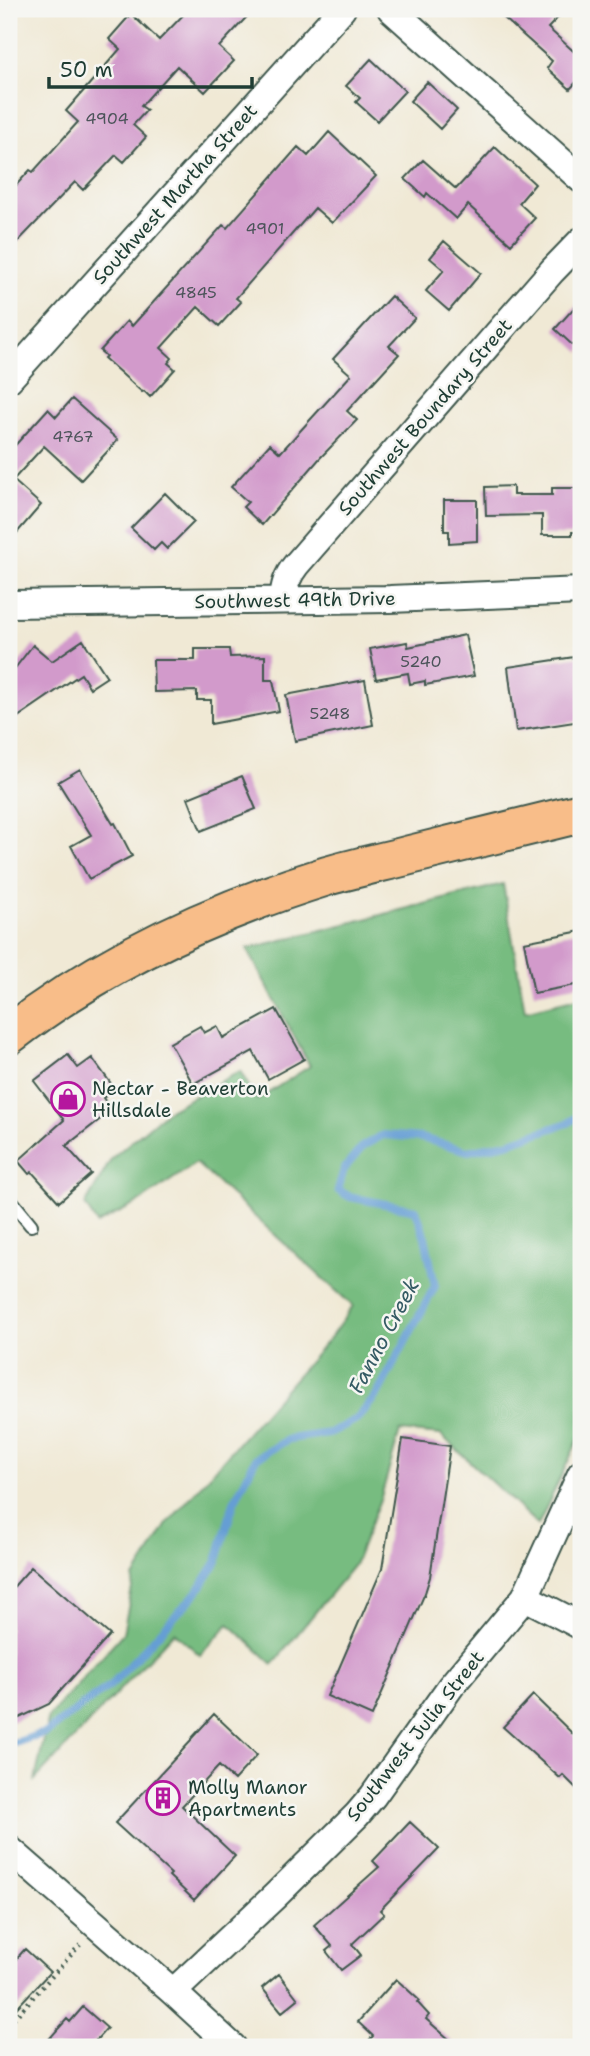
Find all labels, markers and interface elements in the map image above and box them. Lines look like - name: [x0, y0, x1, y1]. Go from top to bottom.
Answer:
- scale bar: [49, 46, 252, 90]
- text: 50 m: [60, 56, 113, 84]
- street label: Southwest Martha Street: [87, 98, 263, 290]
- house number: 4904: [85, 108, 129, 129]
- house number: 4901: [246, 218, 284, 239]
- house number: 4845: [175, 282, 217, 303]
- street label: Southwest Boundary Street: [333, 313, 517, 521]
- house number: 4767: [52, 426, 94, 447]
- street label: Southwest 49th Drive: [194, 586, 396, 614]
- house number: 5240: [400, 651, 442, 672]
- house number: 5248: [309, 703, 351, 724]
- place label: Nectar - Beaverton Hillsdale: [92, 1076, 269, 1123]
- shop icon: Nectar - Beaverton Hillsdale: [49, 1080, 87, 1118]
- water label: Fanno Creek: [342, 1274, 426, 1398]
- street label: Southwest Julia Street: [341, 1646, 489, 1826]
- place label: Molly Manor Apartments: [188, 1775, 308, 1822]
- building icon: Molly Manor Apartments: [144, 1779, 182, 1817]

